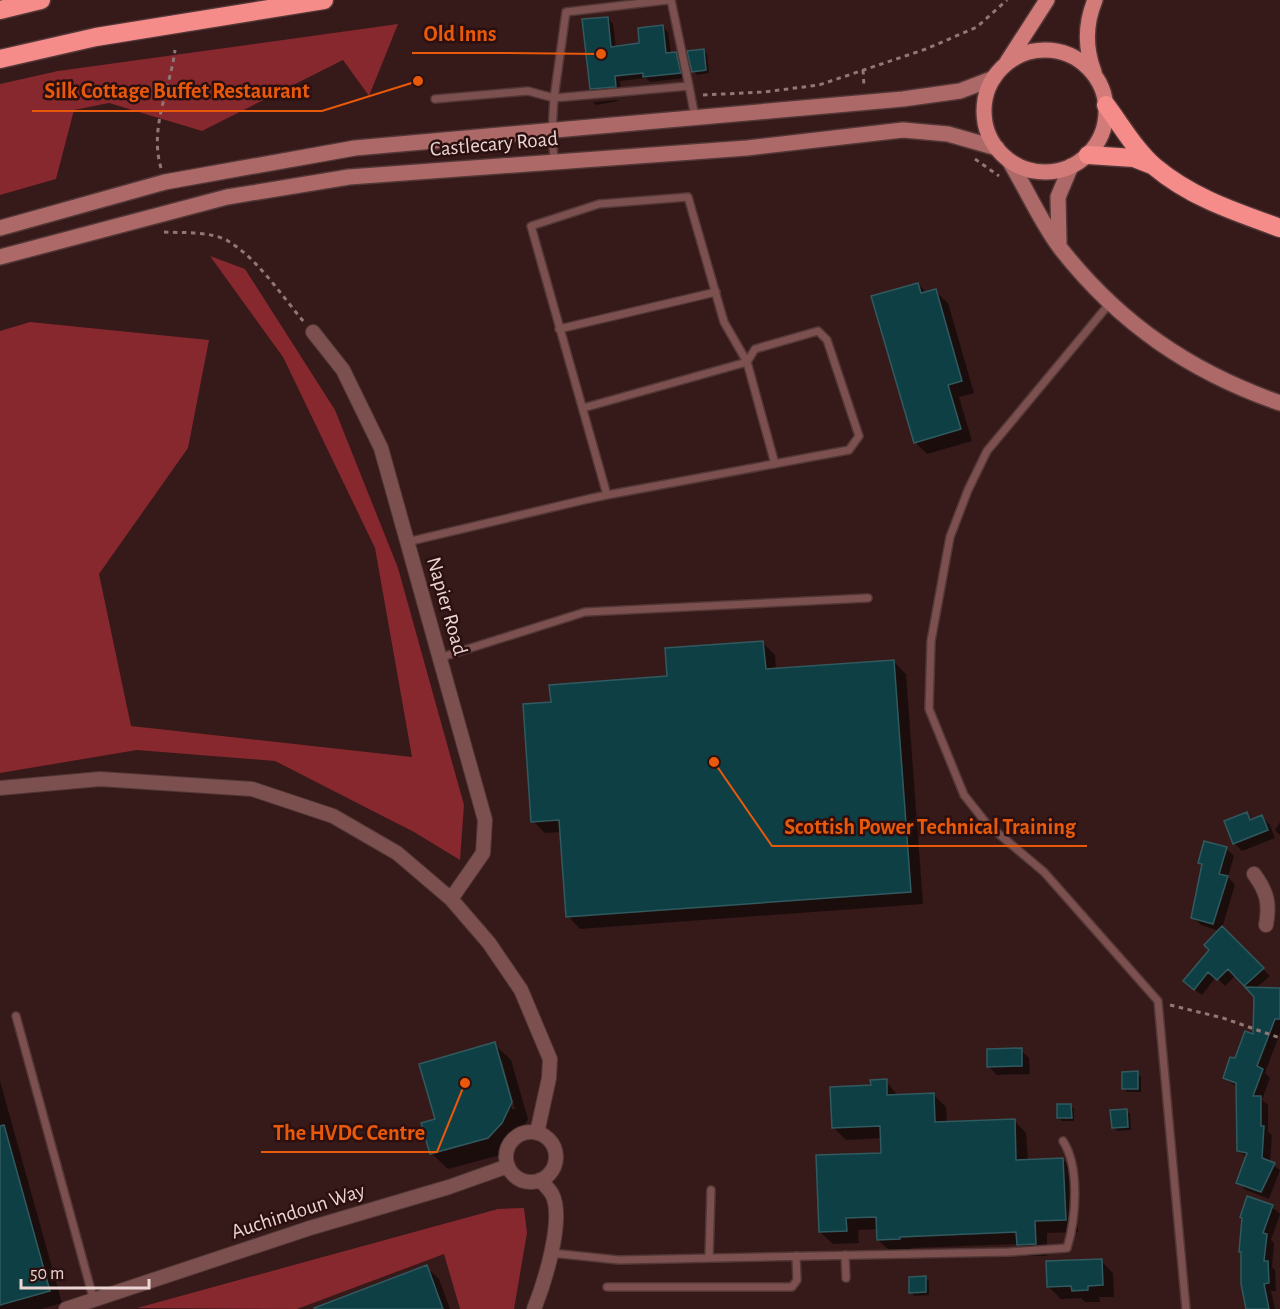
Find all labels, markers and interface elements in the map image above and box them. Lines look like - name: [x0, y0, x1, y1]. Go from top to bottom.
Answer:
- callout: Old Inns: [412, 13, 508, 53]
- text: Old Inns: [424, 23, 496, 45]
- callout: Silk Cottage Buffet Restaurant: [32, 71, 322, 111]
- text: Silk Cottage Buffet Restaurant: [44, 80, 310, 102]
- street label: Castlecary Road: [429, 128, 559, 160]
- street label: Napier Road: [423, 555, 471, 658]
- callout: Scottish Power Technical Training: [772, 806, 1087, 846]
- text: Scottish Power Technical Training: [784, 816, 1077, 838]
- callout: The HVDC Centre: [261, 1112, 437, 1152]
- text: The HVDC Centre: [273, 1122, 425, 1144]
- street label: Auchindoun Way: [228, 1179, 368, 1243]
- scale bar: [21, 1252, 148, 1290]
- text: 50 m: [30, 1265, 64, 1283]

